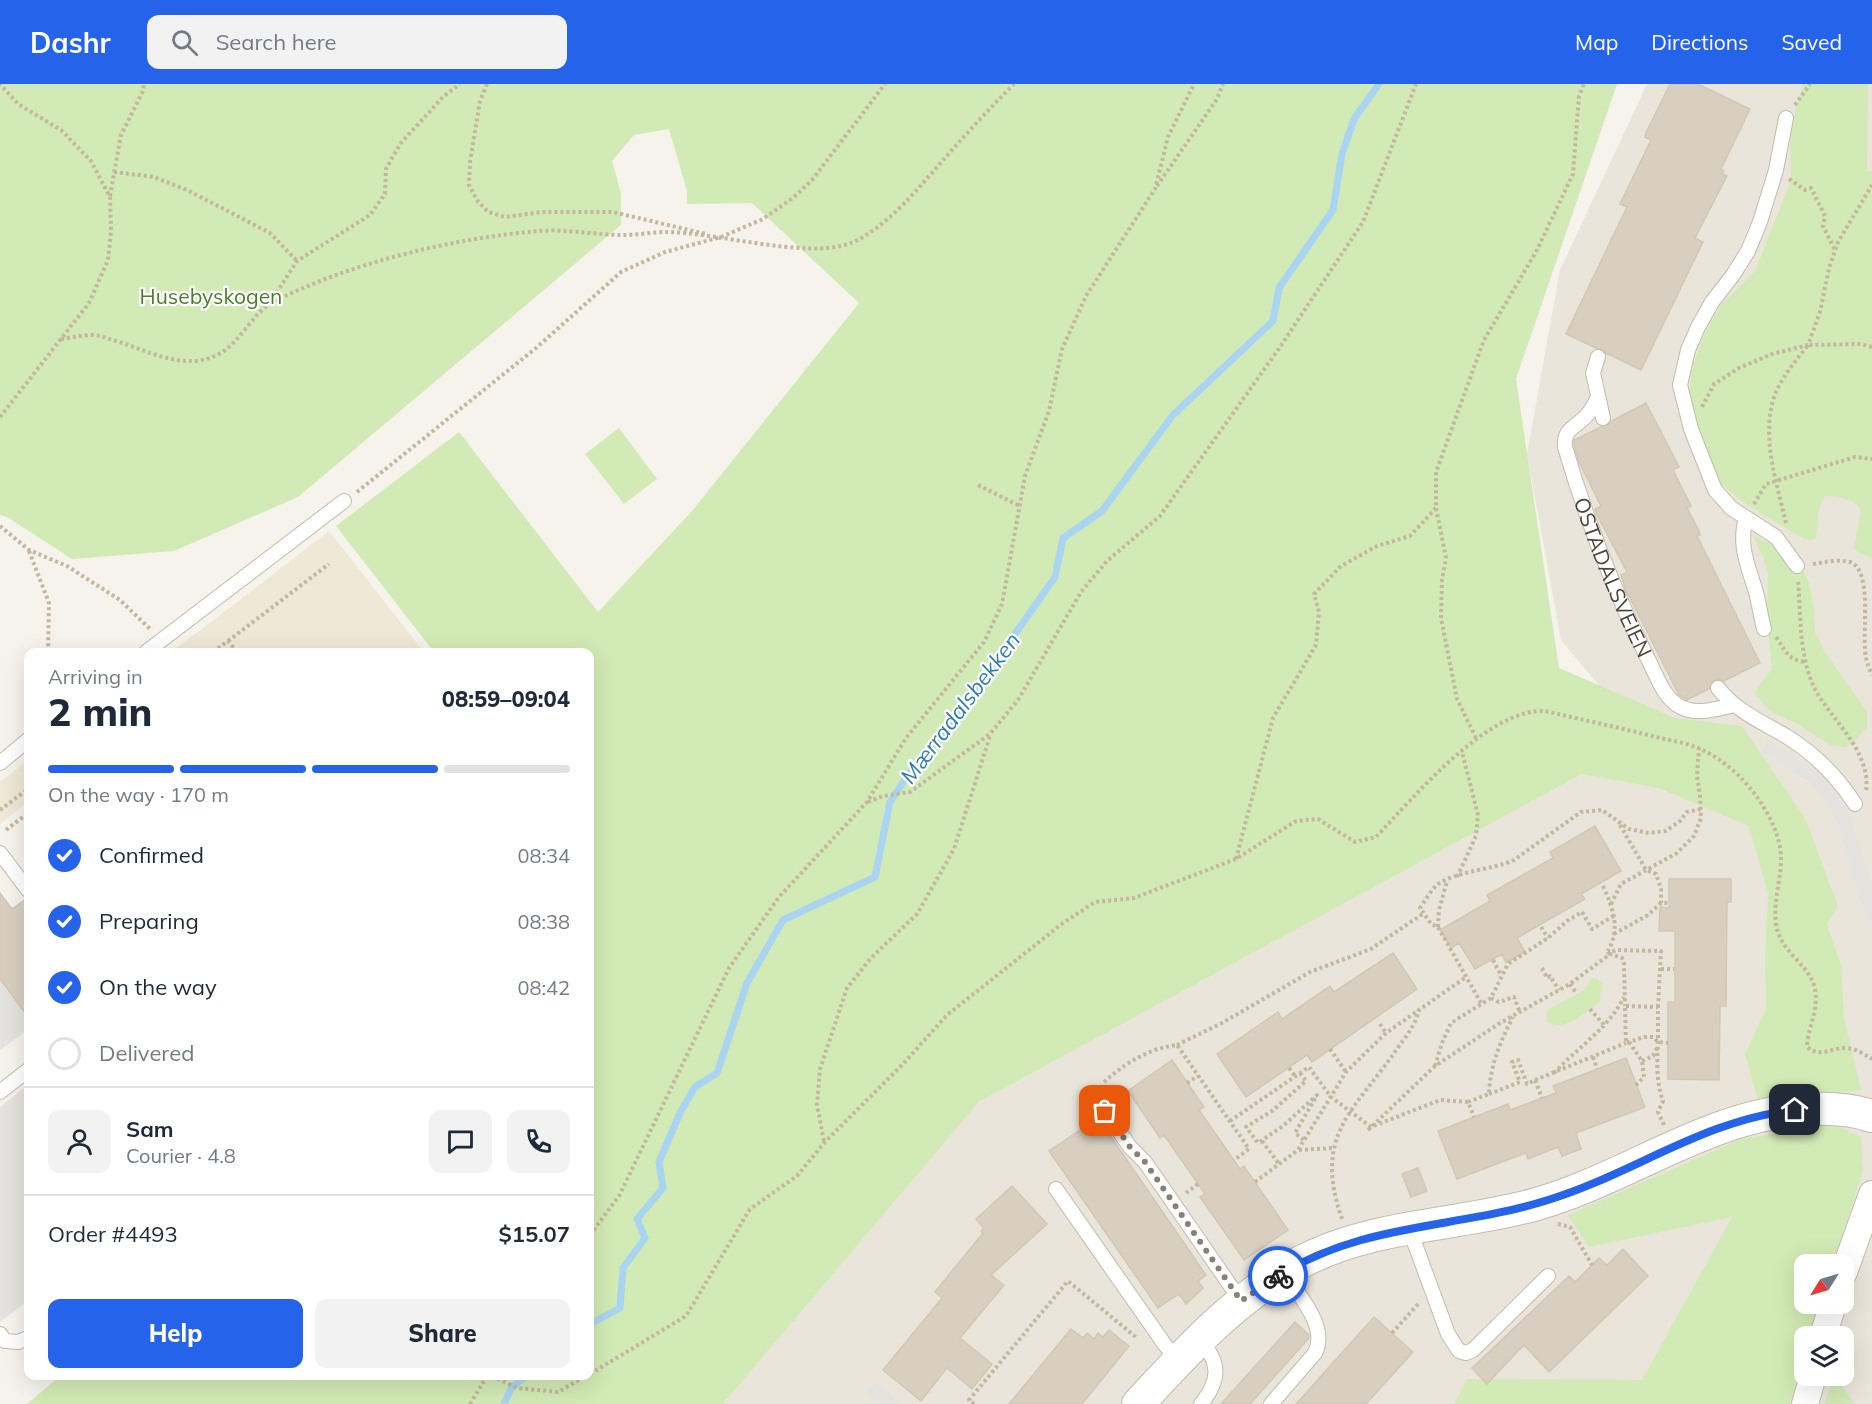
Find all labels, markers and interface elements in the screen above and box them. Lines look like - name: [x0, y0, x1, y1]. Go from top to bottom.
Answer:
- search box: [147, 15, 567, 69]
- text: Dashr: [30, 25, 111, 60]
- icon: search: [168, 26, 201, 59]
- text: Search here: [216, 28, 337, 56]
- text: Map: [1575, 29, 1618, 55]
- text: Directions: [1651, 29, 1748, 55]
- text: Saved: [1781, 29, 1842, 55]
- park label: Husebyskogen: [140, 283, 282, 309]
- street label: OSTADALSVEIEN: [1569, 494, 1658, 661]
- water label: Mærradalsbekken: [894, 627, 1026, 789]
- text: Arriving in: [48, 664, 143, 689]
- text: 08:59–09:04: [442, 685, 570, 713]
- text: 2 min: [48, 687, 153, 736]
- text: On the way · 170 m: [48, 782, 229, 807]
- icon: check: [48, 839, 81, 872]
- text: Confirmed: [99, 841, 204, 869]
- text: 08:34: [517, 843, 570, 868]
- icon: check: [48, 905, 81, 938]
- text: Preparing: [99, 907, 199, 935]
- text: 08:38: [517, 909, 570, 934]
- icon: check: [48, 971, 81, 1004]
- text: On the way: [99, 973, 217, 1001]
- text: 08:42: [517, 975, 570, 1000]
- text: Delivered: [99, 1039, 194, 1067]
- pin: [1769, 1084, 1820, 1135]
- pin: [1079, 1085, 1130, 1136]
- icon: home: [1778, 1093, 1811, 1126]
- icon: bag: [1088, 1094, 1121, 1127]
- button: person: [48, 1110, 111, 1173]
- button: chat: [429, 1110, 492, 1173]
- button: phone: [507, 1110, 570, 1173]
- text: Sam: [126, 1115, 174, 1143]
- text: Courier · 4.8: [126, 1143, 236, 1168]
- text: Order #4493: [48, 1220, 178, 1248]
- text: $15.07: [499, 1220, 570, 1248]
- courier: [1248, 1246, 1308, 1306]
- north arrow: [1794, 1254, 1854, 1314]
- map controls: [1794, 1254, 1854, 1386]
- icon: bike: [1262, 1260, 1295, 1293]
- button: Help: [48, 1299, 303, 1368]
- button: Share: [315, 1299, 570, 1368]
- button: layers: [1794, 1326, 1854, 1386]

